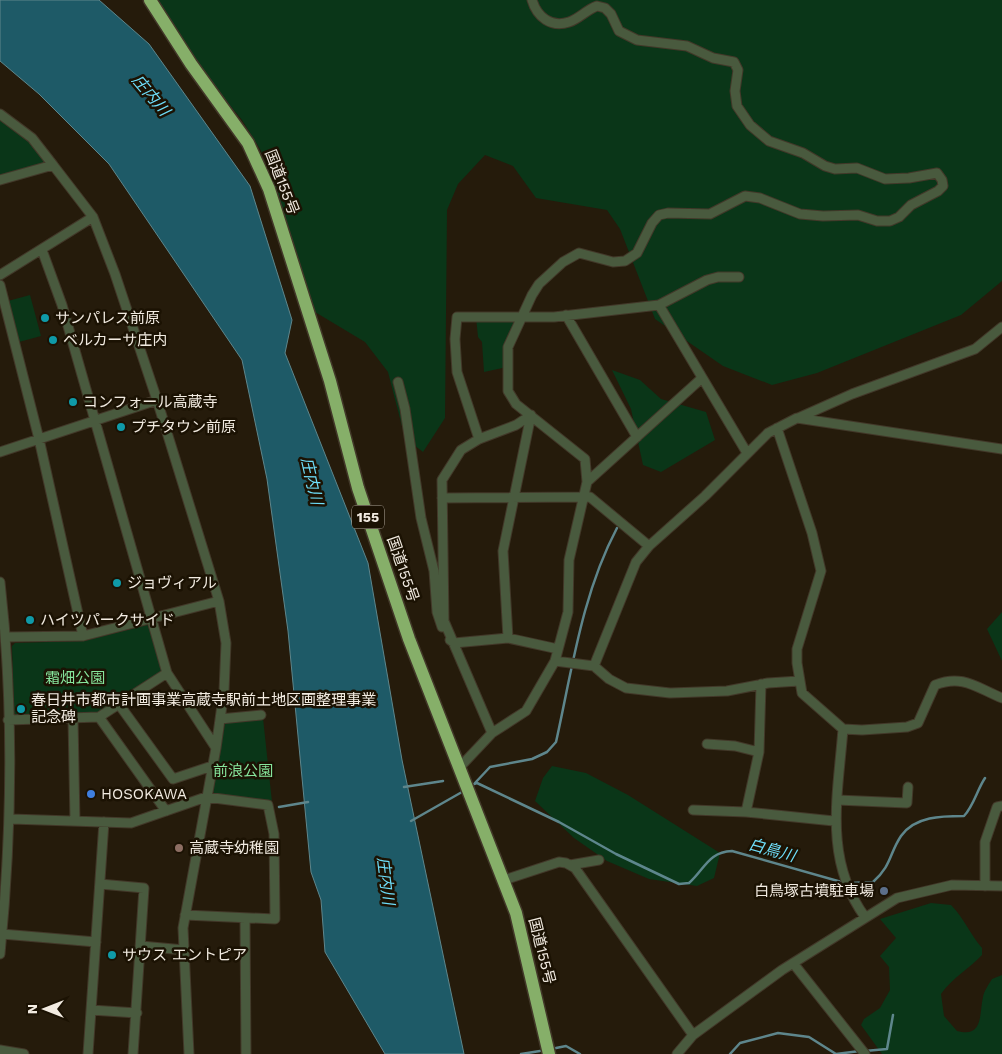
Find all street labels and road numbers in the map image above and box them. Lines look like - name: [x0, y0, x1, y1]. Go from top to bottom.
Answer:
- street label: 国道155号: [261, 147, 303, 217]
- road number: 155: [352, 506, 384, 528]
- street label: 国道155号: [383, 534, 423, 604]
- street label: 国道155号: [525, 916, 559, 986]

